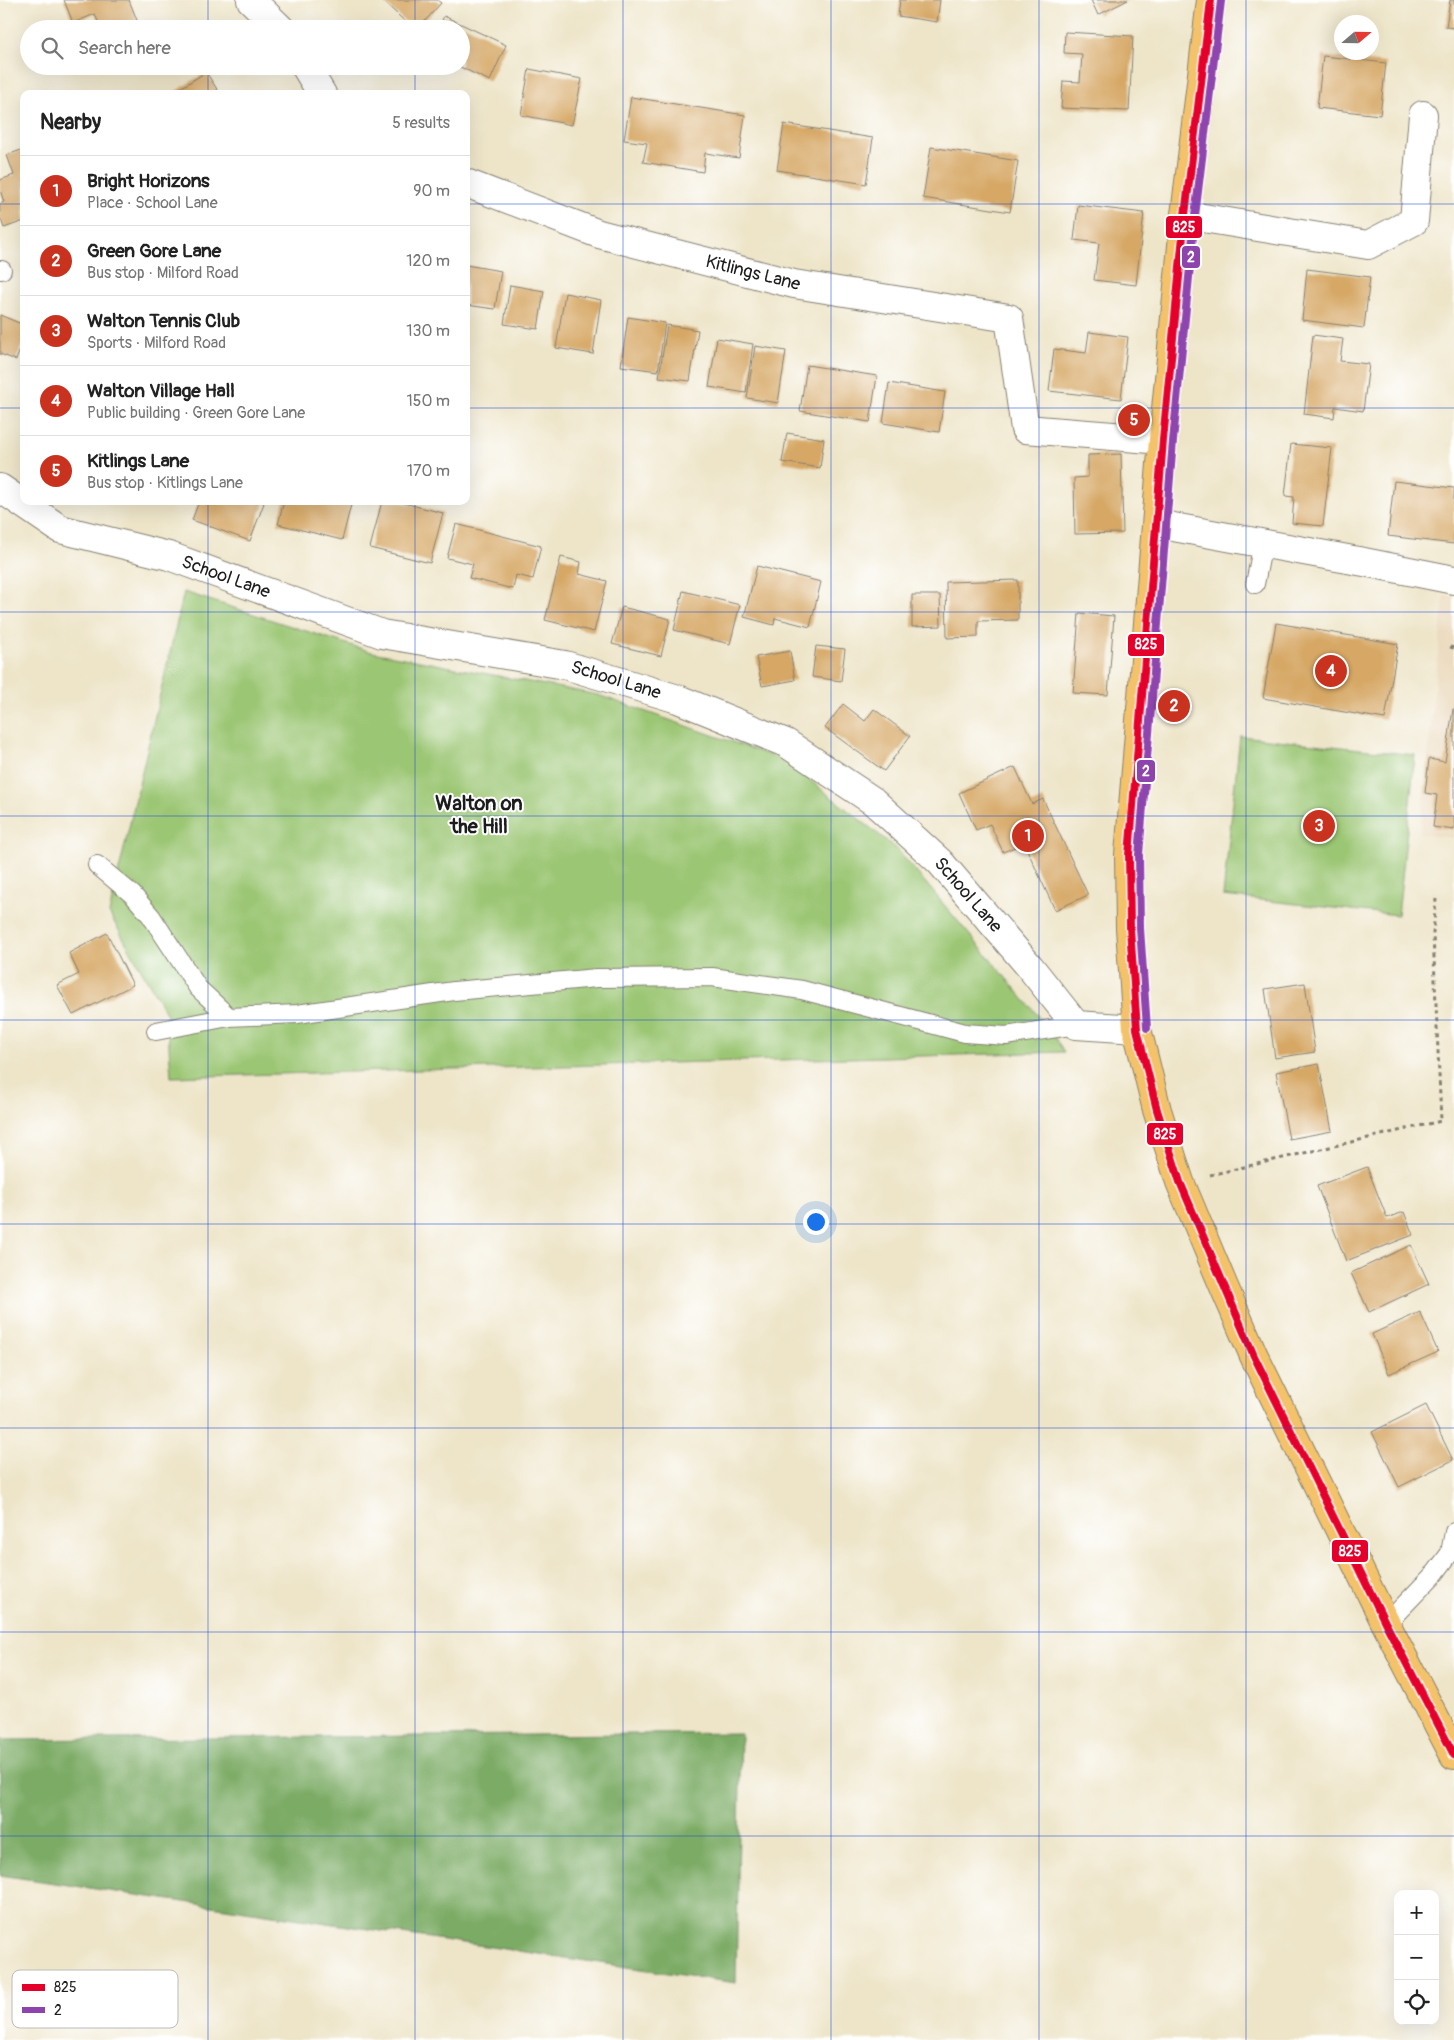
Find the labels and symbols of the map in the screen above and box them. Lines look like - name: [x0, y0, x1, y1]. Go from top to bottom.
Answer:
- north arrow: [1334, 15, 1379, 60]
- line badge: 825: [1165, 215, 1203, 239]
- text: 825: [1173, 219, 1196, 236]
- line badge: 2: [1181, 245, 1201, 269]
- text: 2: [1187, 249, 1195, 266]
- street label: Kitlings Lane: [703, 250, 803, 296]
- pin: 5: [1118, 401, 1150, 439]
- street label: School Lane: [179, 550, 274, 604]
- line badge: 825: [1127, 633, 1165, 657]
- text: 825: [1135, 636, 1158, 653]
- pin: 4: [1315, 652, 1347, 690]
- street label: School Lane: [568, 655, 664, 705]
- pin: 2: [1158, 687, 1190, 725]
- line badge: 2: [1136, 759, 1156, 783]
- text: 2: [1142, 763, 1150, 780]
- district label: Walton on the Hill: [435, 791, 523, 839]
- pin: 3: [1303, 807, 1335, 845]
- pin: 1: [1012, 817, 1044, 855]
- street label: School Lane: [929, 852, 1007, 938]
- line badge: 825: [1146, 1122, 1184, 1146]
- text: 825: [1154, 1126, 1177, 1143]
- your location: [803, 1209, 829, 1235]
- line badge: 825: [1331, 1539, 1369, 1563]
- text: 825: [1339, 1543, 1362, 1560]
- legend: [12, 1970, 178, 2028]
- text: 825: [54, 1979, 76, 1996]
- text: 2: [54, 2002, 62, 2019]

